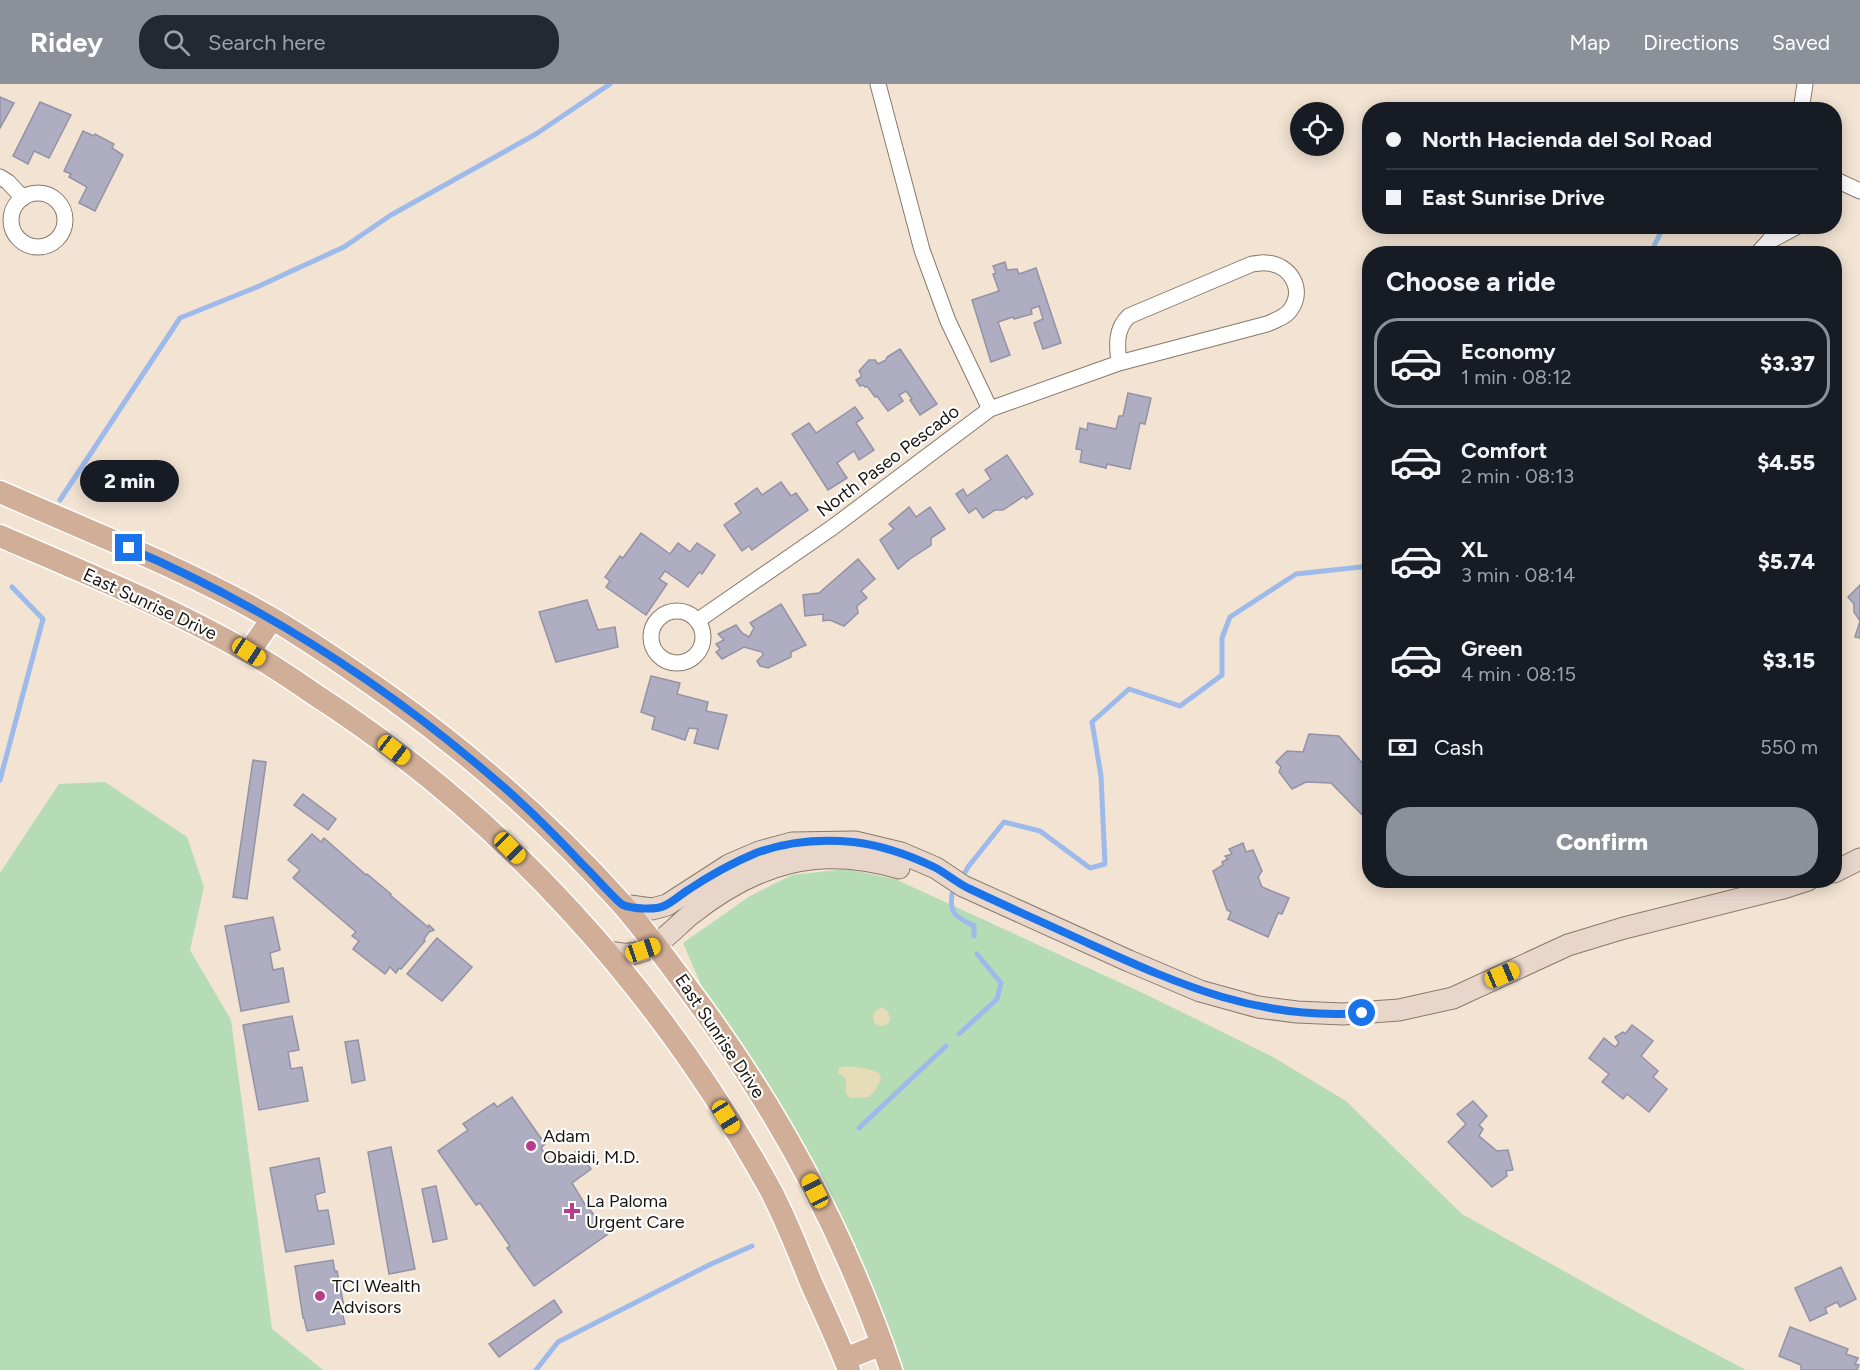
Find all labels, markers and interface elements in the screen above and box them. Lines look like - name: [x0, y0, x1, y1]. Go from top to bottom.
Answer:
- search box: [139, 15, 559, 69]
- text: Ridey: [30, 25, 103, 59]
- icon: search: [160, 26, 193, 59]
- text: Search here: [208, 29, 326, 56]
- text: Map: [1569, 30, 1610, 55]
- text: Directions: [1643, 30, 1739, 55]
- text: Saved: [1772, 30, 1830, 55]
- map controls: [1290, 102, 1344, 156]
- button: locate: [1290, 102, 1344, 156]
- text: North Hacienda del Sol Road: [1422, 126, 1712, 153]
- text: East Sunrise Drive: [1422, 184, 1605, 211]
- text: Choose a ride: [1386, 265, 1555, 298]
- icon: car: [1389, 336, 1443, 390]
- text: Economy: [1461, 338, 1556, 365]
- text: $3.37: [1760, 350, 1815, 377]
- text: 1 min · 08:12: [1461, 365, 1572, 389]
- street label: North Paseo Pescado: [812, 400, 964, 522]
- icon: car: [1389, 435, 1443, 489]
- text: Comfort: [1461, 437, 1547, 464]
- text: $4.55: [1757, 449, 1815, 476]
- callout: 2 min: [80, 461, 178, 503]
- text: 2 min · 08:13: [1461, 464, 1574, 488]
- text: 2 min: [104, 469, 155, 493]
- route end: [115, 534, 142, 561]
- icon: car: [1389, 534, 1443, 588]
- text: XL: [1461, 536, 1488, 563]
- text: $5.74: [1758, 548, 1815, 575]
- street label: East Sunrise Drive: [80, 563, 221, 645]
- text: 3 min · 08:14: [1461, 563, 1575, 587]
- icon: car: [1389, 633, 1443, 687]
- car: [229, 635, 269, 669]
- text: Green: [1461, 635, 1523, 662]
- text: $3.15: [1762, 647, 1815, 674]
- text: 4 min · 08:15: [1461, 662, 1576, 686]
- icon: cash: [1386, 731, 1419, 764]
- car: [374, 732, 414, 768]
- text: Cash: [1434, 734, 1484, 761]
- text: 550 m: [1760, 735, 1818, 759]
- button: Confirm: [1386, 807, 1818, 876]
- car: [491, 829, 529, 867]
- car: [623, 936, 663, 964]
- car: [1482, 960, 1522, 990]
- street label: East Sunrise Drive: [670, 970, 770, 1102]
- route start: [1348, 999, 1375, 1026]
- car: [709, 1097, 743, 1137]
- place label: Adam Obaidi, M.D.: [543, 1125, 639, 1168]
- marker: Adam Obaidi, M.D.: [524, 1139, 538, 1153]
- car: [799, 1171, 831, 1211]
- place label: La Paloma Urgent Care: [586, 1190, 685, 1233]
- marker: La Paloma Urgent Care: [563, 1202, 581, 1220]
- place label: TCI Wealth Advisors: [332, 1275, 421, 1318]
- marker: TCI Wealth Advisors: [313, 1289, 327, 1303]

